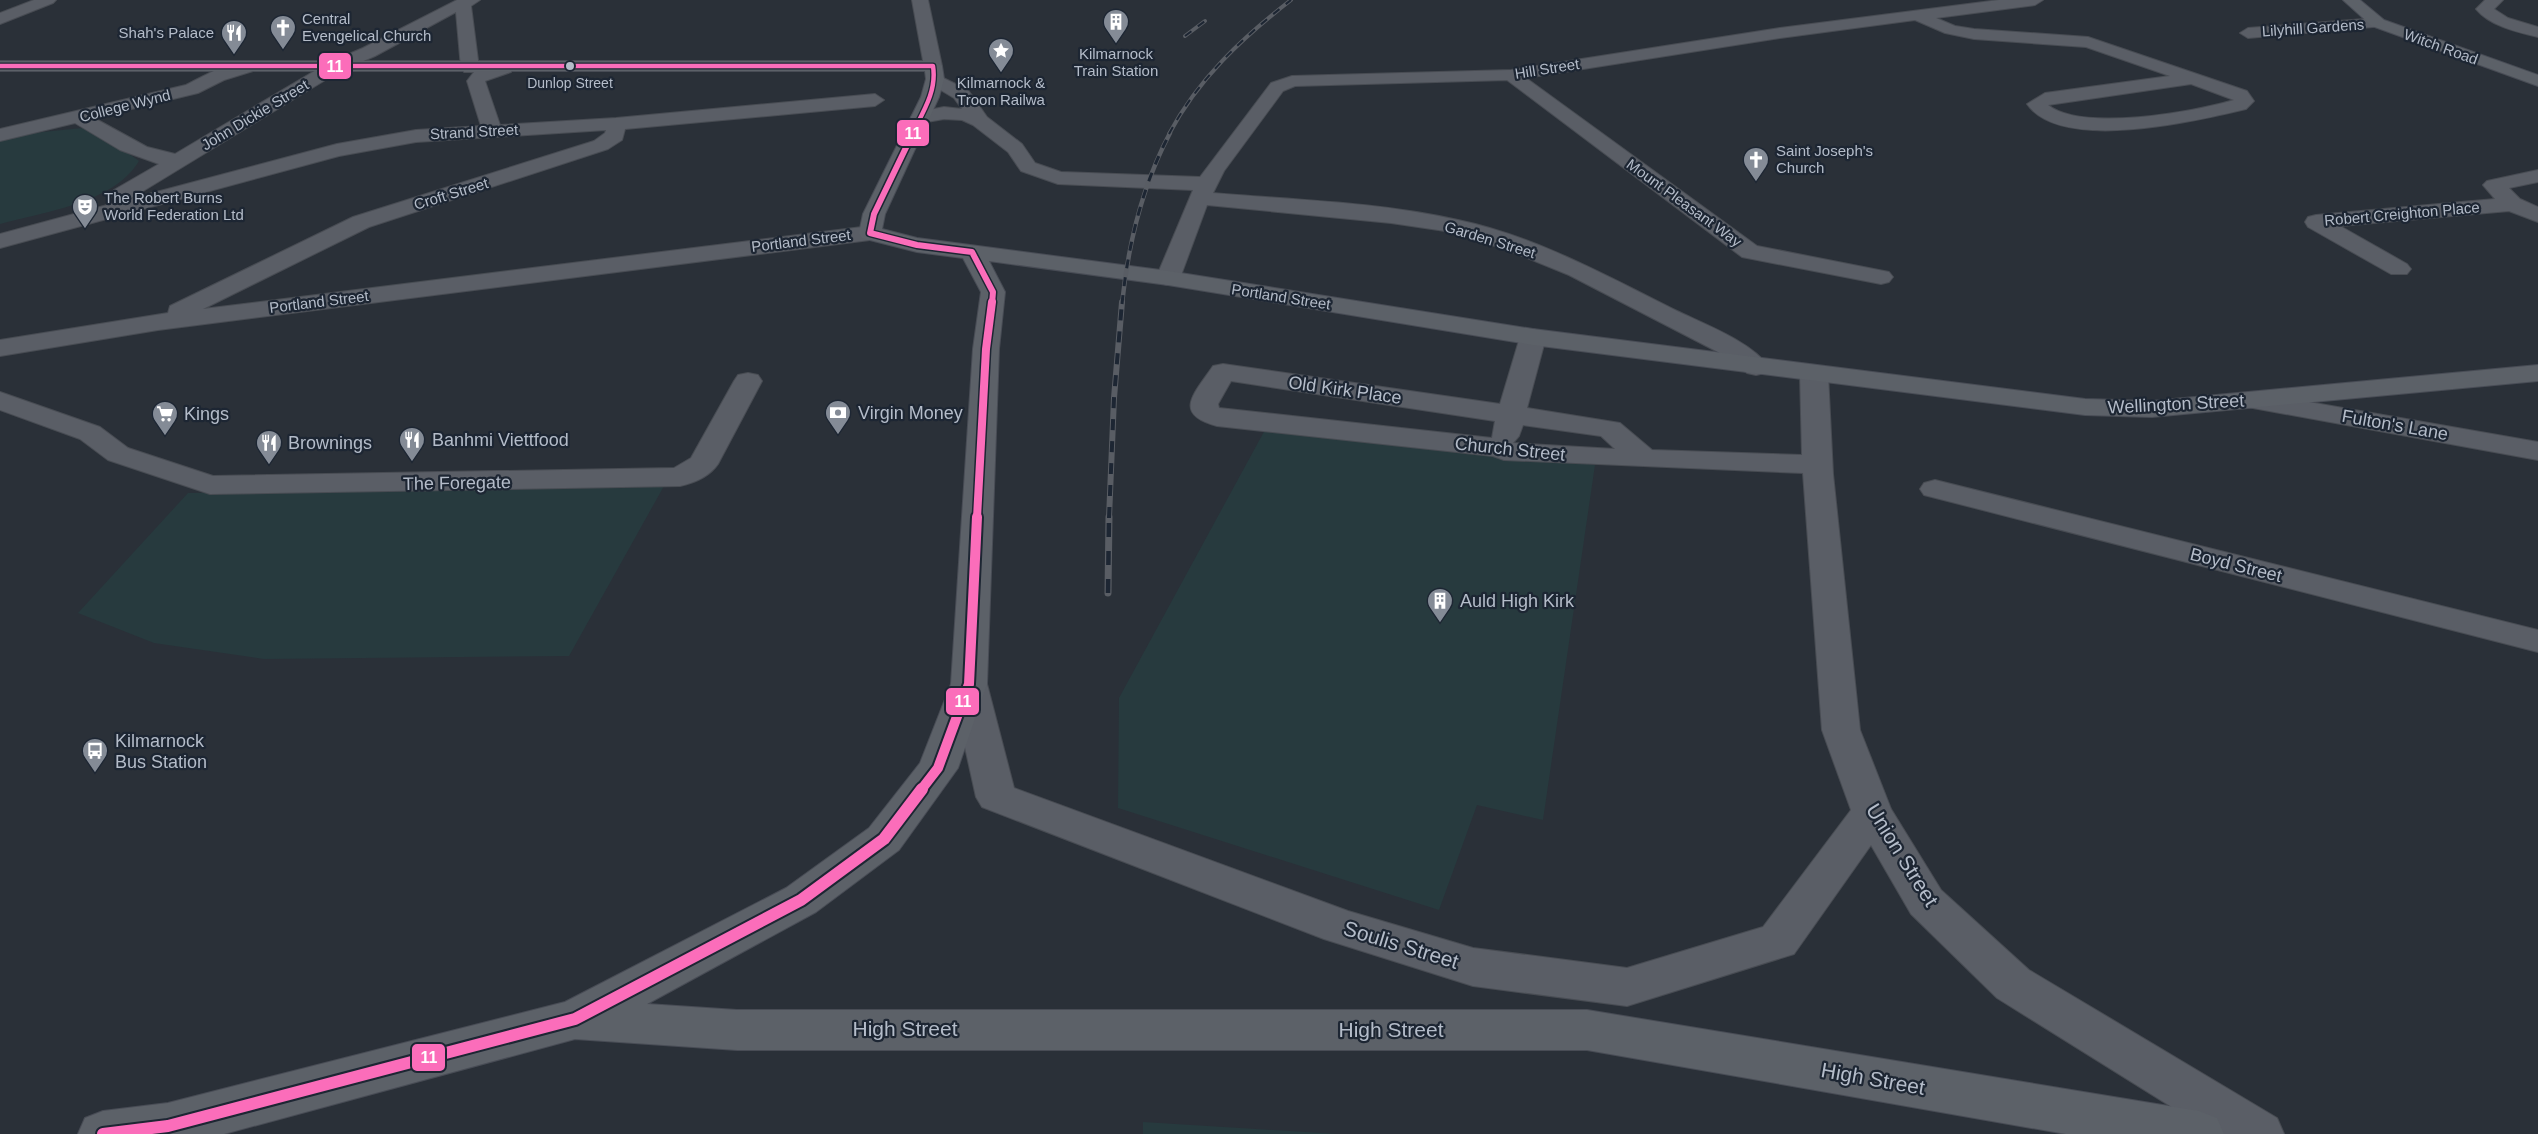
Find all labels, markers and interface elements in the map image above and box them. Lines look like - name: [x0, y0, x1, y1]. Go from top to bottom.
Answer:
- building icon: Kilmarnock Train Station: [1101, 7, 1131, 45]
- place label: Central Evengelical Church: [302, 10, 431, 44]
- church icon: Central Evengelical Church: [268, 13, 298, 51]
- street label: Lilyhill Gardens: [2261, 15, 2365, 40]
- restaurant icon: Shah's Palace: [219, 18, 249, 56]
- place label: Shah's Palace: [119, 24, 214, 41]
- street label: Witch Road: [2402, 25, 2481, 68]
- place icon: Kilmarnock & Troon Railwa: [986, 36, 1016, 74]
- place label: Kilmarnock Train Station: [1074, 45, 1158, 79]
- line badge: 11: [318, 52, 352, 80]
- street label: Hill Street: [1513, 55, 1581, 82]
- text: 11: [327, 58, 344, 75]
- marker: Dunlop Street: [564, 60, 576, 72]
- place label: Kilmarnock & Troon Railwa: [957, 74, 1046, 108]
- place label: Dunlop Street: [527, 75, 613, 91]
- street label: John Dickie Street: [198, 76, 312, 153]
- street label: College Wynd: [78, 86, 172, 125]
- line badge: 11: [896, 119, 930, 147]
- street label: Strand Street: [429, 121, 519, 142]
- text: 11: [905, 125, 922, 142]
- place label: Saint Joseph's Church: [1776, 142, 1873, 176]
- church icon: Saint Joseph's Church: [1741, 145, 1771, 183]
- street label: Mount Pleasant Way: [1624, 155, 1745, 250]
- street label: Croft Street: [412, 174, 491, 213]
- place label: The Robert Burns World Federation Ltd: [104, 189, 244, 223]
- theatre icon: The Robert Burns World Federation Ltd: [70, 192, 100, 230]
- street label: Robert Creighton Place: [2324, 198, 2480, 229]
- street label: Garden Street: [1443, 218, 1538, 262]
- street label: Portland Street: [750, 226, 852, 255]
- street label: Portland Street: [1230, 280, 1333, 313]
- street label: Portland Street: [268, 287, 370, 316]
- street label: Old Kirk Place: [1287, 372, 1403, 408]
- street label: Wellington Street: [2107, 390, 2245, 418]
- bank icon: Virgin Money: [823, 398, 853, 436]
- supermarket icon: Kings: [150, 399, 180, 437]
- place label: Virgin Money: [858, 403, 963, 423]
- place label: Kings: [184, 404, 229, 424]
- street label: Fulton's Lane: [2340, 406, 2450, 444]
- restaurant icon: Banhmi Viettfood: [397, 425, 427, 463]
- restaurant icon: Brownings: [254, 428, 284, 466]
- place label: Banhmi Viettfood: [432, 430, 569, 450]
- place label: Brownings: [288, 433, 372, 453]
- street label: Church Street: [1454, 433, 1566, 465]
- street label: The Foregate: [403, 472, 511, 494]
- street label: Boyd Street: [2188, 544, 2284, 586]
- building icon: Auld High Kirk: [1425, 586, 1455, 624]
- place label: Auld High Kirk: [1460, 591, 1575, 611]
- line badge: 11: [945, 687, 980, 716]
- text: 11: [955, 693, 972, 710]
- place label: Kilmarnock Bus Station: [115, 731, 207, 772]
- bus stop icon: Kilmarnock Bus Station: [80, 736, 110, 774]
- street label: Union Street: [1862, 799, 1943, 910]
- street label: Soulis Street: [1341, 916, 1462, 973]
- street label: High Street: [852, 1017, 958, 1040]
- street label: High Street: [1338, 1018, 1444, 1041]
- line badge: 11: [411, 1043, 446, 1072]
- text: 11: [421, 1049, 438, 1066]
- street label: High Street: [1819, 1058, 1927, 1099]

